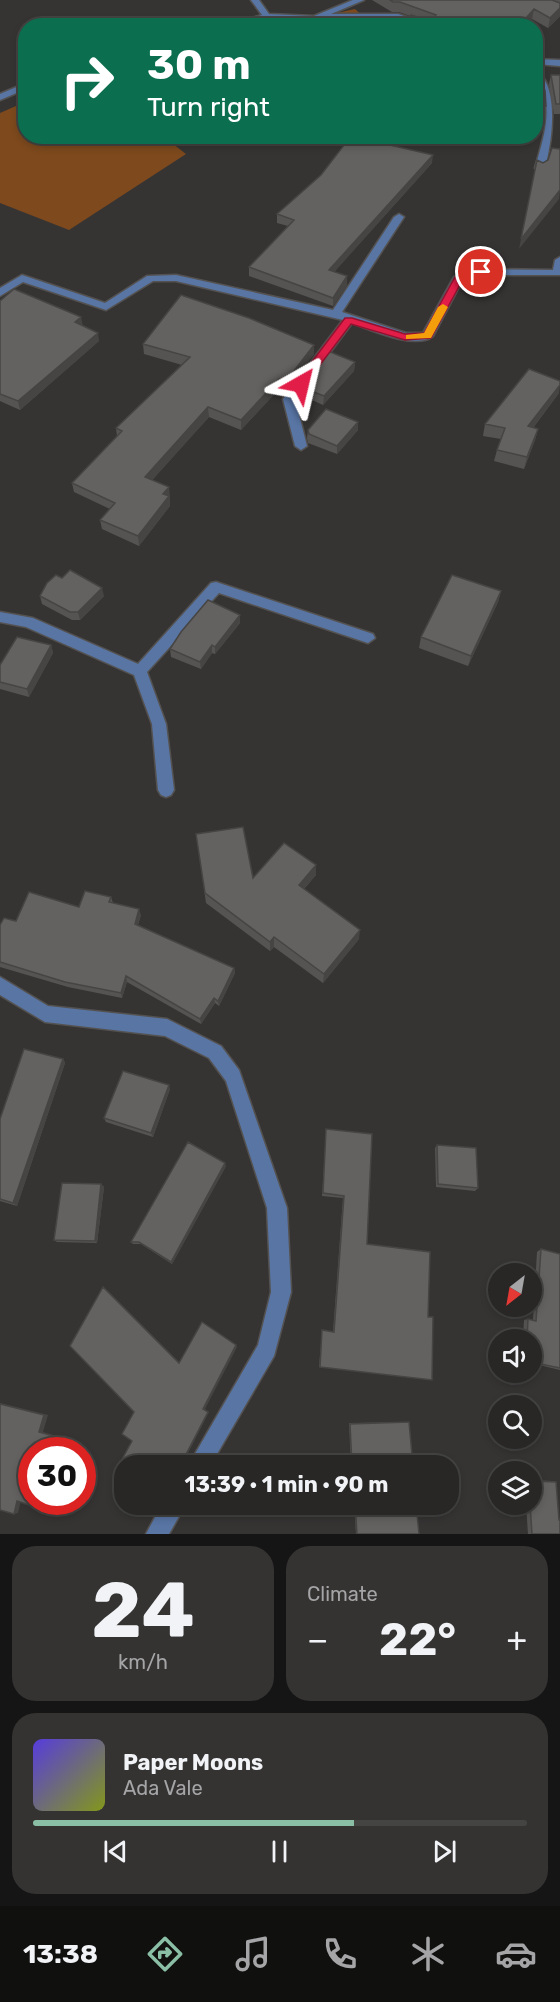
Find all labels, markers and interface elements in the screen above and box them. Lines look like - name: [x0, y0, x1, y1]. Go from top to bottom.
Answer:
- text: 30 m: [147, 40, 251, 90]
- icon: right: [48, 42, 126, 120]
- text: Turn right: [147, 91, 270, 123]
- pin: [455, 246, 506, 297]
- icon: arrive: [464, 255, 497, 288]
- position arrow: [269, 352, 333, 416]
- north arrow: [488, 1263, 542, 1317]
- map controls: [488, 1263, 542, 1515]
- button: sound: [488, 1329, 542, 1383]
- button: search: [488, 1395, 542, 1449]
- speed limit sign: 30: [18, 1437, 96, 1515]
- button: layers: [488, 1461, 542, 1515]
- text: 13:39 · 1 min · 90 m: [185, 1471, 388, 1498]
- text: 24: [91, 1564, 195, 1657]
- text: Climate: [307, 1582, 378, 1606]
- text: 22°: [379, 1613, 456, 1666]
- text: −: [307, 1620, 328, 1659]
- text: +: [506, 1620, 527, 1659]
- text: km/h: [118, 1650, 168, 1674]
- text: Paper Moons: [123, 1749, 263, 1776]
- text: Ada Vale: [123, 1776, 203, 1800]
- icon: previous: [99, 1835, 132, 1868]
- icon: pause: [263, 1835, 296, 1868]
- icon: next: [428, 1835, 461, 1868]
- icon: directions: [144, 1933, 186, 1975]
- icon: music: [232, 1933, 274, 1975]
- icon: phone: [319, 1933, 361, 1975]
- icon: climate: [407, 1933, 449, 1975]
- icon: car: [495, 1933, 537, 1975]
- text: 13:38: [23, 1938, 98, 1970]

